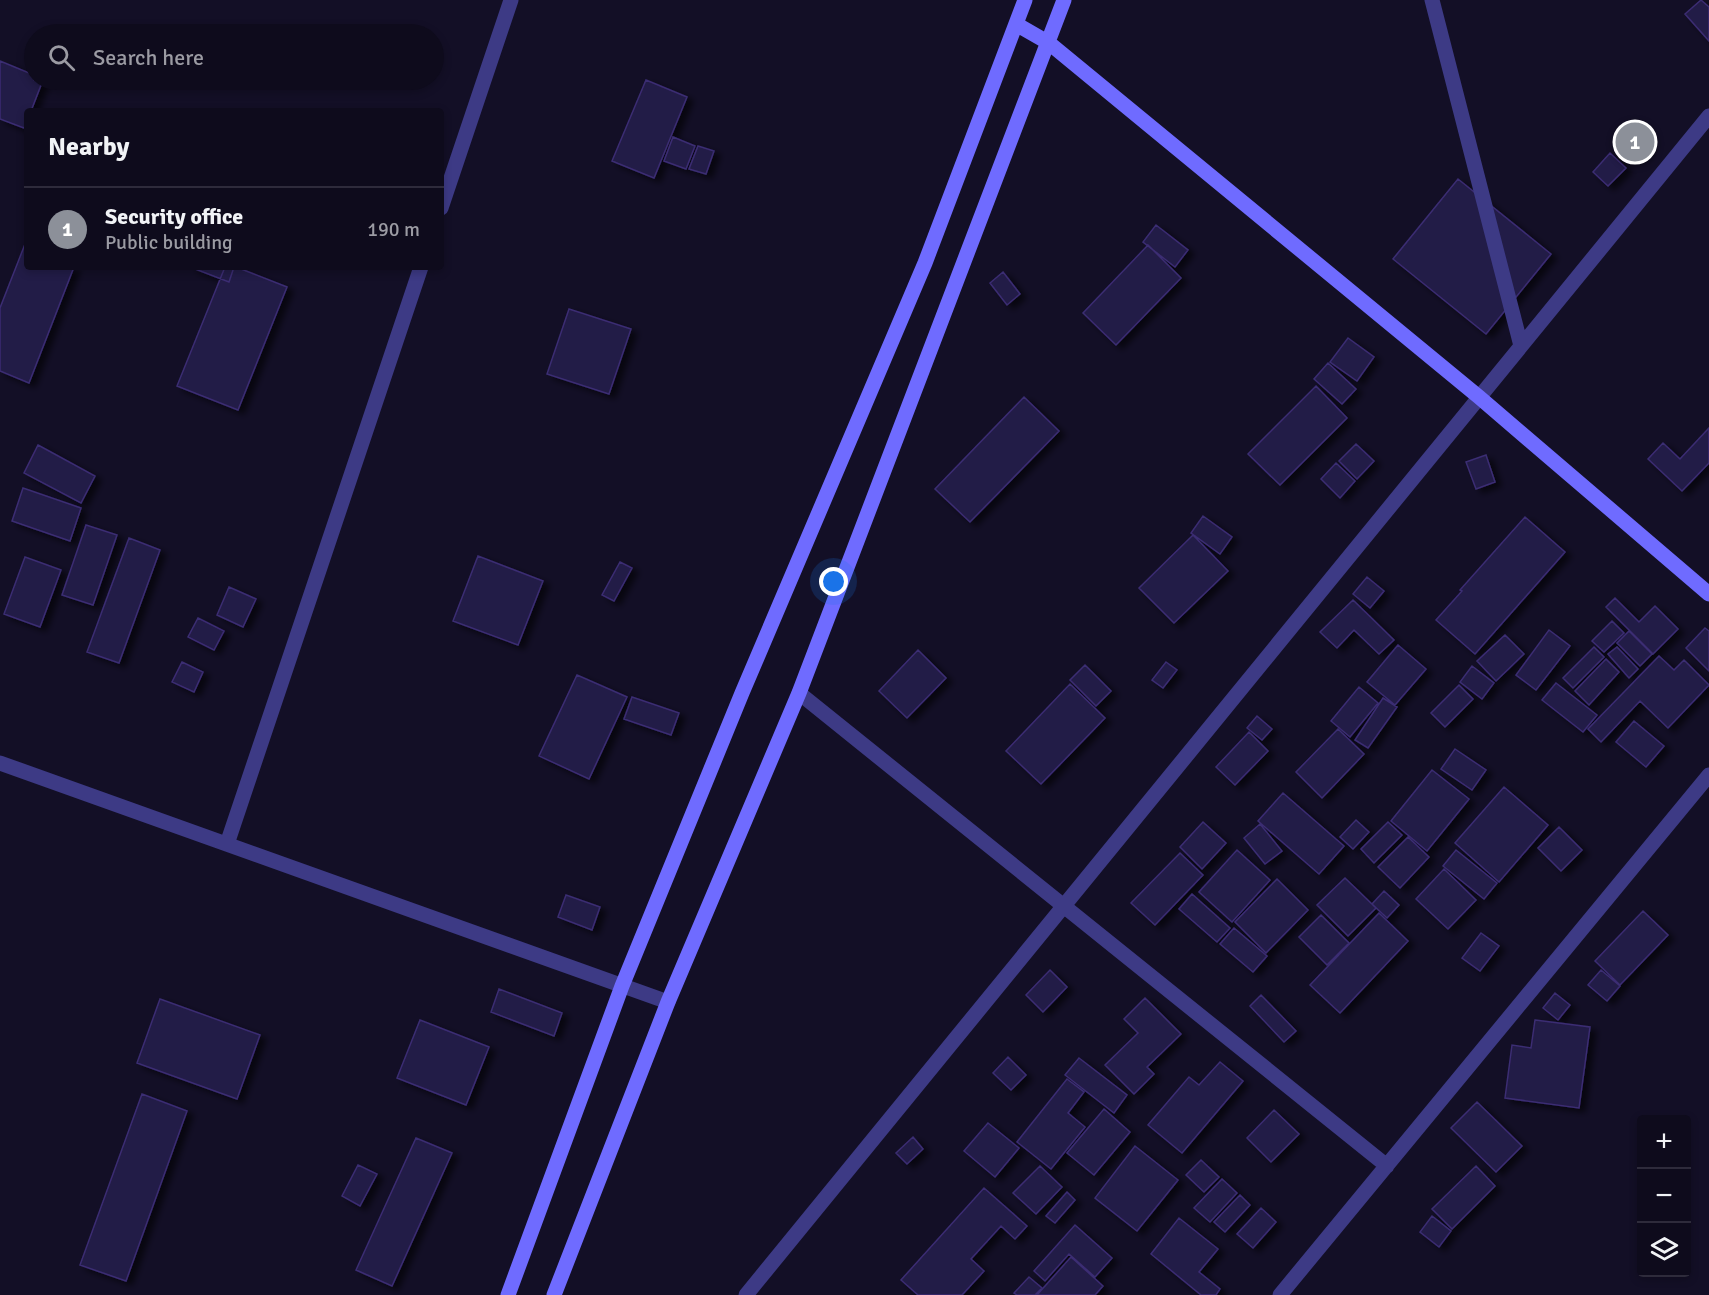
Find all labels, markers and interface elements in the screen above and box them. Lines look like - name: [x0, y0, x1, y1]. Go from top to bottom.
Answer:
- search box: [24, 24, 444, 90]
- icon: search: [45, 41, 78, 74]
- text: Search here: [93, 44, 204, 71]
- pin: 1: [1616, 120, 1654, 164]
- text: Nearby: [48, 131, 129, 163]
- text: Security office: [105, 203, 243, 230]
- text: 1: [62, 217, 73, 242]
- text: 190 m: [367, 217, 420, 242]
- text: Public building: [105, 230, 233, 255]
- your location: [819, 567, 848, 596]
- map controls: [1637, 1115, 1691, 1277]
- button: +: [1637, 1115, 1691, 1169]
- button: −: [1637, 1169, 1691, 1223]
- button: layers: [1637, 1223, 1691, 1277]

